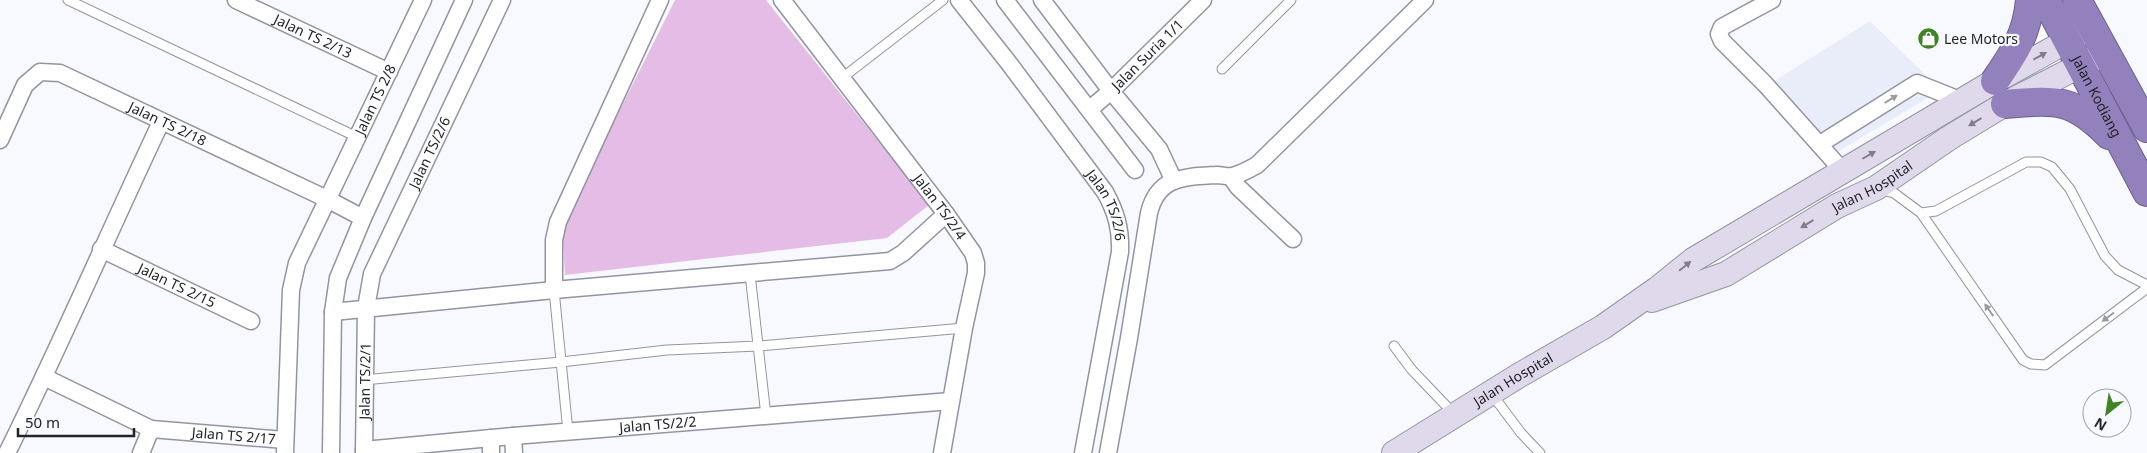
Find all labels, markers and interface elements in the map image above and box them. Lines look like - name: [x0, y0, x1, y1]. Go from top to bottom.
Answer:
- street label: Jalan TS 2/13: [269, 8, 355, 62]
- street label: Jalan Suria 1/1: [1106, 15, 1187, 96]
- shop icon: Lee Motors: [1916, 27, 1940, 51]
- place label: Lee Motors: [1944, 29, 2018, 48]
- street label: Jalan Kodiang: [2067, 50, 2127, 140]
- one-way arrow: [2033, 52, 2046, 61]
- street label: Jalan TS 2/8: [349, 61, 400, 139]
- one-way arrow: [1884, 95, 1897, 104]
- street label: Jalan TS 2/18: [124, 96, 210, 150]
- street label: Jalan TS/2/6: [403, 113, 454, 193]
- one-way arrow: [1969, 118, 1982, 127]
- one-way arrow: [1862, 151, 1875, 160]
- street label: Jalan Hospital: [1826, 156, 1916, 217]
- street label: Jalan TS/2/6: [1081, 164, 1130, 242]
- street label: Jalan TS/2/4: [908, 168, 971, 243]
- one-way arrow: [1800, 220, 1813, 229]
- street label: Jalan TS 2/15: [133, 257, 219, 312]
- one-way arrow: [1678, 261, 1691, 272]
- one-way arrow: [1984, 304, 1994, 317]
- one-way arrow: [2101, 312, 2115, 322]
- street label: Jalan TS/2/1: [354, 342, 375, 422]
- street label: Jalan Hospital: [1468, 348, 1556, 412]
- north arrow: [2082, 388, 2132, 438]
- scale bar: [18, 406, 134, 438]
- street label: Jalan TS/2/2: [617, 411, 697, 437]
- text: 50 m: [25, 412, 60, 432]
- text: N: [2091, 414, 2110, 436]
- street label: Jalan TS 2/17: [189, 422, 276, 448]

